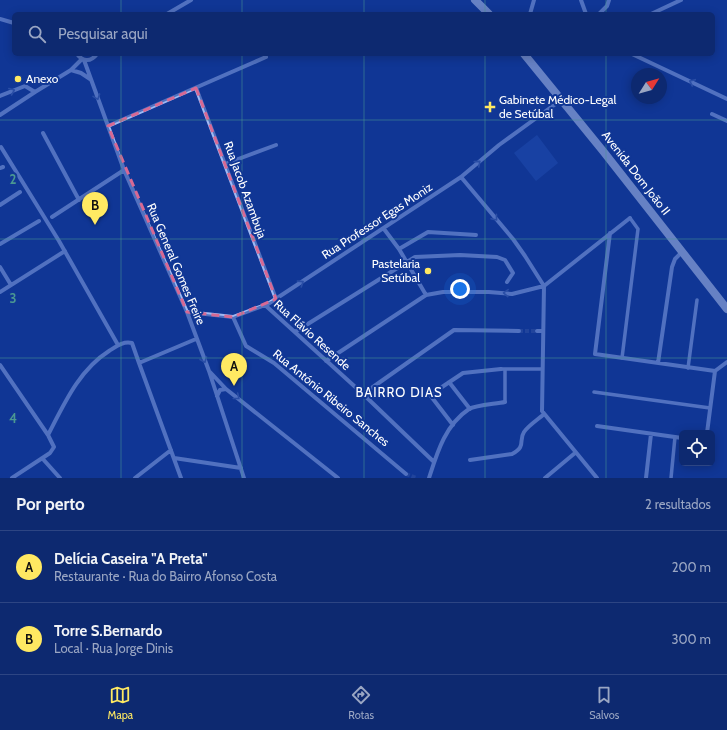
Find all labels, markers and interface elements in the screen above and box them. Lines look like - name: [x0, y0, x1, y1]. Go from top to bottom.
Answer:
- search box: [12, 12, 715, 56]
- icon: search: [26, 23, 48, 45]
- text: Pesquisar aqui: [58, 25, 148, 43]
- north arrow: [631, 68, 667, 104]
- place label: Anexo: [26, 71, 59, 86]
- marker: Anexo: [13, 74, 23, 84]
- one-way arrow: [688, 79, 696, 87]
- one-way arrow: [8, 88, 16, 96]
- place label: Gabinete Médico-Legal de Setúbal: [499, 92, 616, 121]
- one-way arrow: [92, 93, 101, 100]
- marker: Gabinete Médico-Legal de Setúbal: [484, 101, 496, 113]
- street label: Avenida Dom João II: [599, 128, 674, 218]
- street label: Rua Jacob Azambuja: [221, 139, 270, 241]
- one-way arrow: [473, 160, 481, 167]
- text: 2: [10, 171, 17, 187]
- street label: Rua Professor Egas Moniz: [319, 179, 435, 262]
- pin: B: [82, 192, 108, 225]
- street label: Rua General Gomes Freire: [144, 201, 209, 327]
- one-way arrow: [490, 213, 497, 220]
- place label: Pastelaria Setúbal: [372, 256, 420, 285]
- marker: Pastelaria Setúbal: [423, 266, 433, 276]
- your location: [450, 279, 470, 299]
- one-way arrow: [297, 280, 304, 287]
- one-way arrow: [503, 289, 509, 298]
- text: 3: [9, 290, 17, 306]
- street label: Rua Flávio Resende: [271, 296, 354, 373]
- street label: Rua António Ribeiro Sanches: [270, 346, 393, 449]
- pin: A: [221, 353, 247, 386]
- one-way arrow: [200, 356, 208, 363]
- district label: BAIRRO DIAS: [355, 384, 443, 400]
- one-way arrow: [233, 393, 240, 400]
- text: 4: [9, 410, 17, 426]
- map controls: [679, 430, 715, 466]
- button: locate: [679, 430, 715, 466]
- text: Por perto: [16, 494, 85, 514]
- text: 2 resultados: [645, 496, 711, 512]
- text: Delícia Caseira "A Preta": [54, 550, 208, 568]
- text: A: [25, 559, 33, 575]
- text: 200 m: [672, 559, 711, 575]
- text: Restaurante · Rua do Bairro Afonso Costa: [54, 568, 277, 584]
- text: Torre S.Bernardo: [54, 622, 162, 640]
- text: B: [25, 631, 33, 647]
- text: 300 m: [671, 631, 711, 647]
- text: Local · Rua Jorge Dinis: [54, 640, 173, 656]
- tab: Mapa: [108, 684, 133, 722]
- tab: Rotas: [348, 684, 374, 722]
- tab: Salvos: [589, 684, 619, 722]

